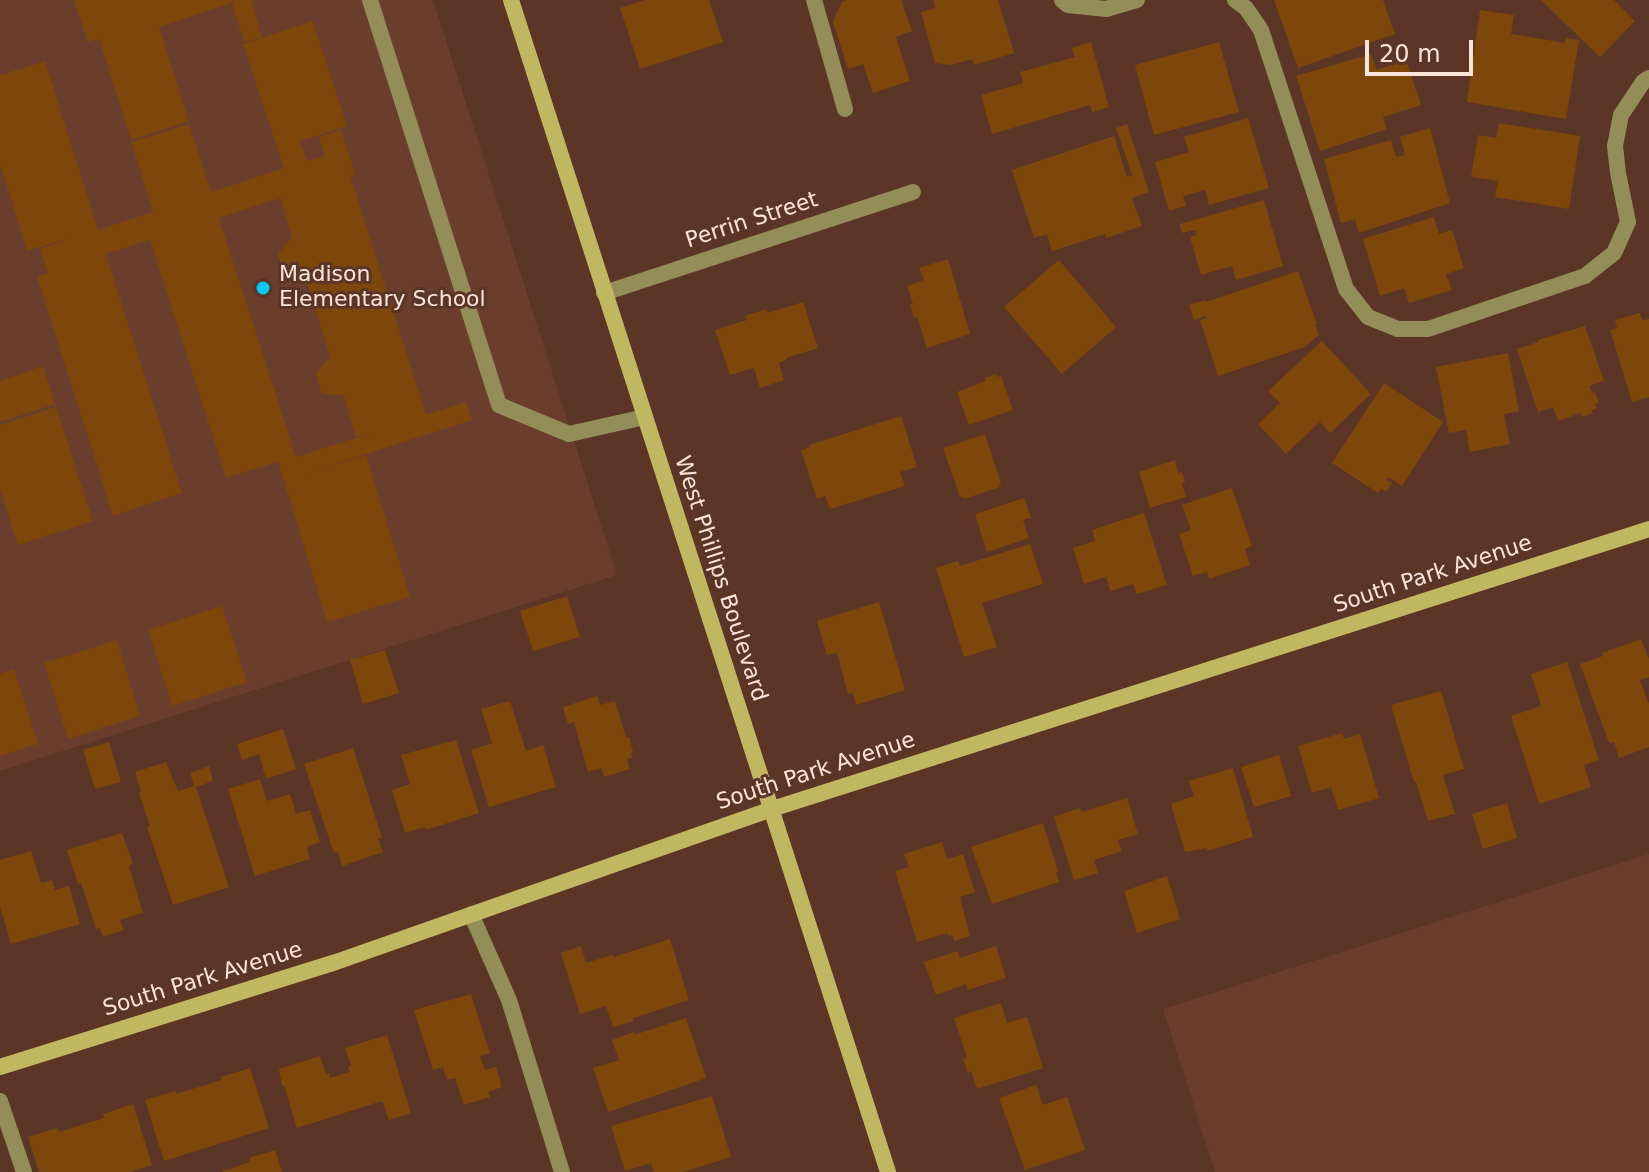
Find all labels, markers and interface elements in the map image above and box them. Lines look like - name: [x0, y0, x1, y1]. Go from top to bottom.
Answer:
- scale bar: [1369, 24, 1477, 74]
- text: 20 m: [1379, 40, 1441, 68]
- street label: Perrin Street: [682, 187, 822, 255]
- place label: Madison Elementary School: [279, 262, 486, 314]
- marker: Madison Elementary School: [254, 279, 272, 297]
- street label: West Phillips Boulevard: [668, 453, 772, 705]
- street label: South Park Avenue: [1330, 530, 1536, 620]
- street label: South Park Avenue: [713, 727, 919, 817]
- street label: South Park Avenue: [100, 937, 306, 1023]

